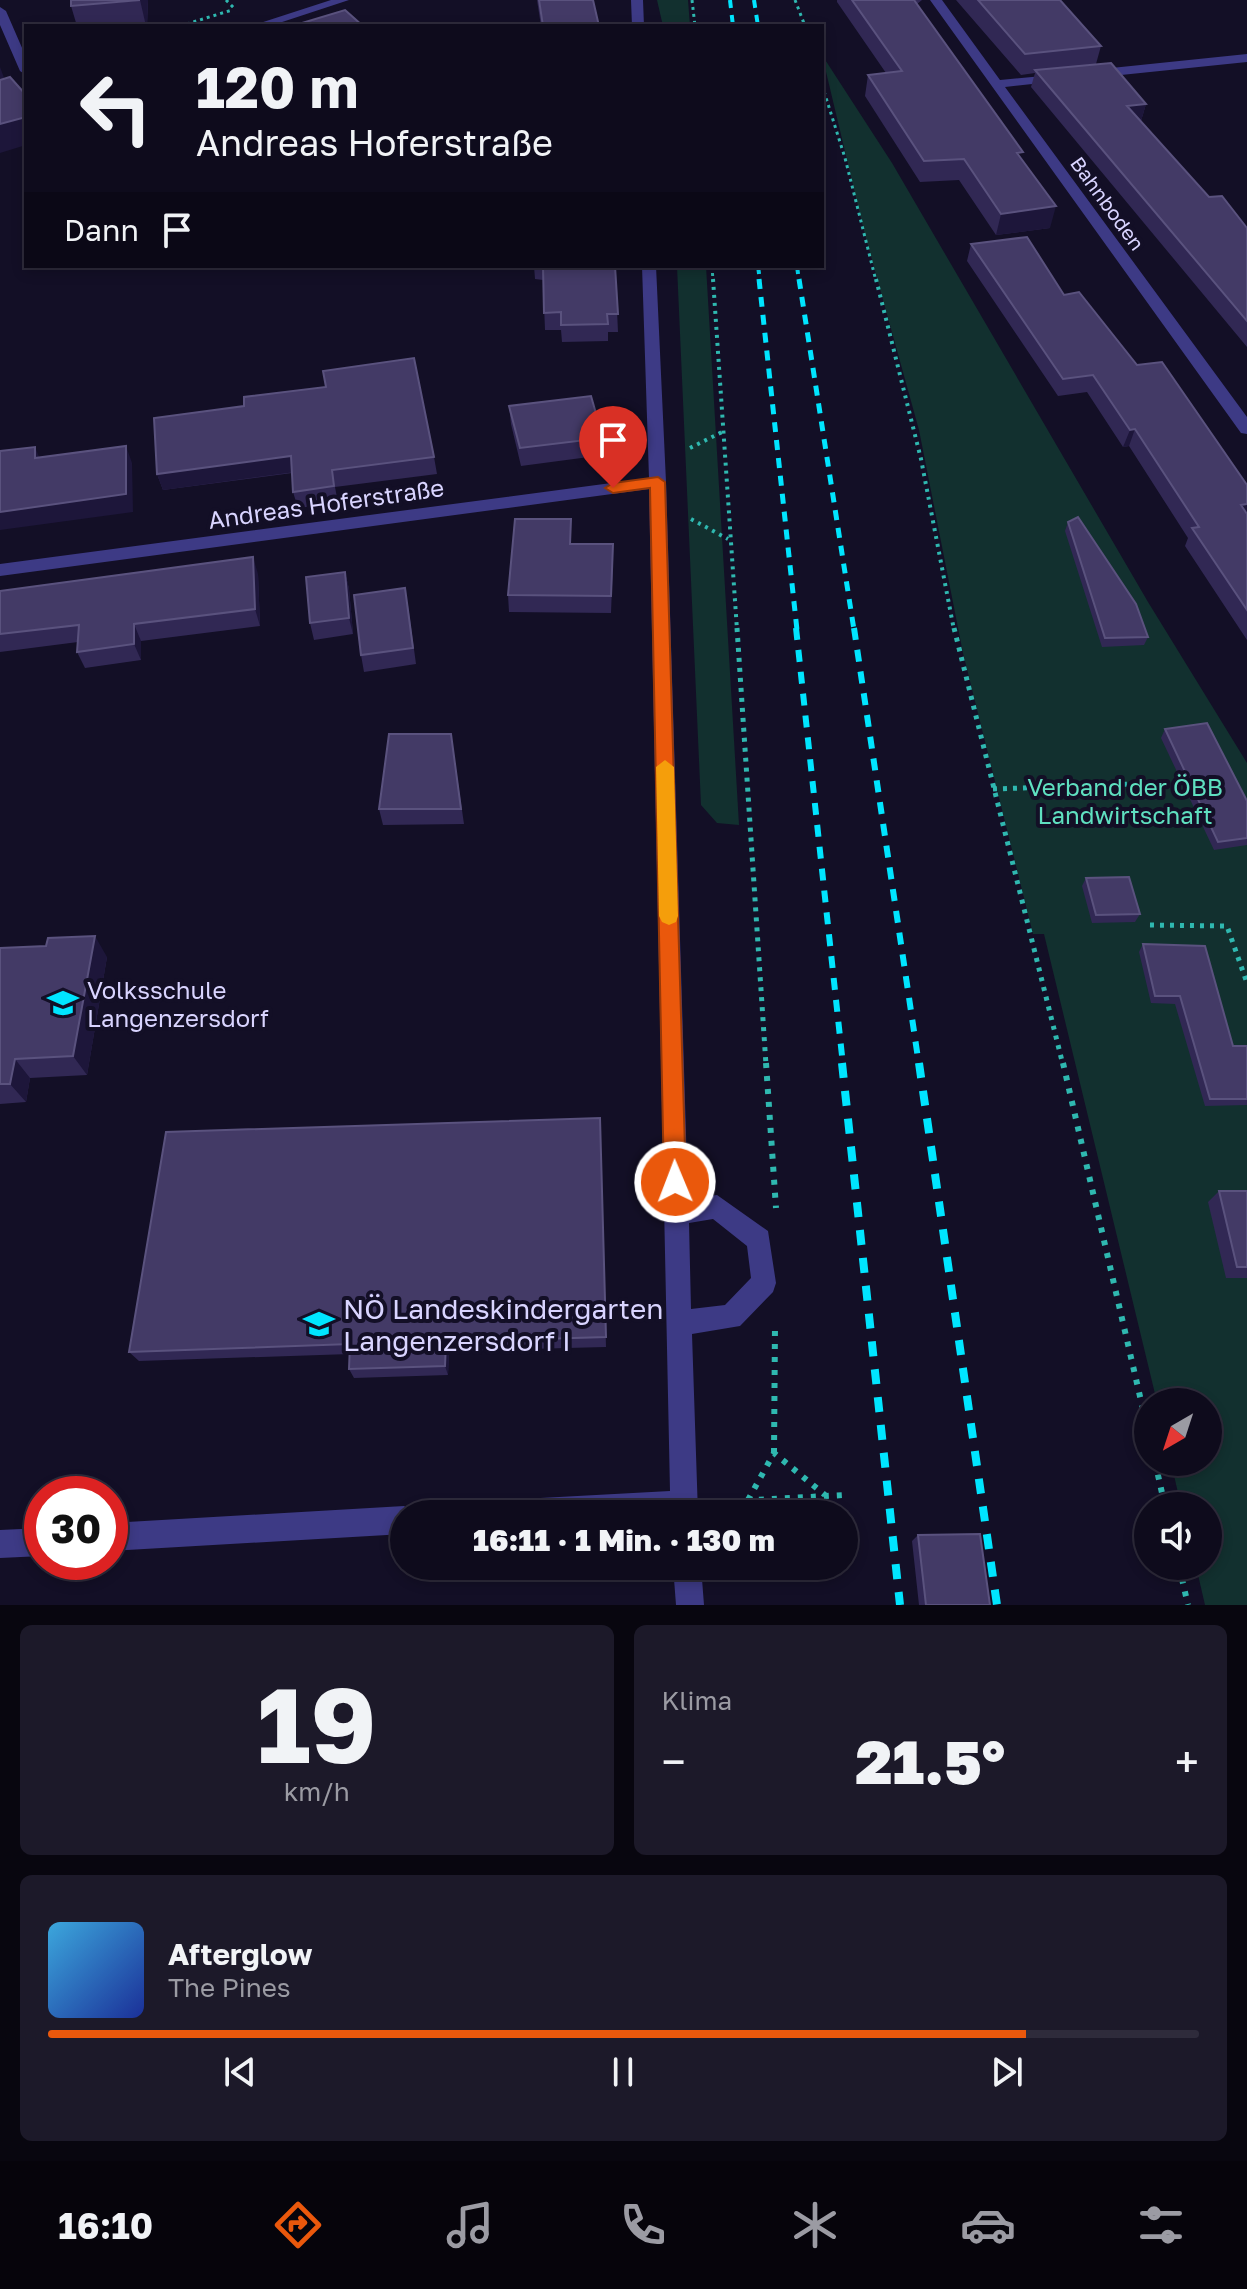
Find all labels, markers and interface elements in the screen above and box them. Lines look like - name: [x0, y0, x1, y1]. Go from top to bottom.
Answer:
- text: 120 m: [196, 53, 358, 120]
- icon: left: [64, 56, 168, 160]
- text: Andreas Hoferstraße: [196, 121, 553, 164]
- street label: Bahnboden: [1066, 152, 1150, 254]
- icon: arrive: [155, 208, 199, 252]
- text: Dann: [64, 212, 139, 248]
- pin: [579, 406, 647, 488]
- icon: arrive: [591, 418, 635, 462]
- street label: Andreas Hoferstraße: [206, 472, 446, 534]
- park label: Verband der ÖBB Landwirtschaft: [1027, 772, 1223, 829]
- place label: Volksschule Langenzersdorf: [87, 975, 269, 1032]
- school or university icon: Volksschule Langenzersdorf: [46, 986, 80, 1020]
- position arrow: [633, 1140, 717, 1224]
- place label: NÖ Landeskindergarten Langenzersdorf I: [343, 1292, 663, 1357]
- school or university icon: NÖ Landeskindergarten Langenzersdorf I: [302, 1307, 336, 1341]
- north arrow: [1134, 1388, 1222, 1476]
- map controls: [1134, 1388, 1222, 1580]
- speed limit sign: 30: [24, 1476, 128, 1580]
- button: sound: [1134, 1492, 1222, 1580]
- text: 16:11 · 1 Min. · 130 m: [473, 1522, 775, 1558]
- text: 19: [257, 1661, 377, 1786]
- text: Klima: [662, 1685, 732, 1716]
- text: 21.5°: [855, 1725, 1005, 1797]
- text: −: [662, 1735, 686, 1788]
- text: +: [1175, 1735, 1199, 1788]
- text: km/h: [284, 1776, 350, 1807]
- text: Afterglow: [168, 1936, 312, 1972]
- text: The Pines: [168, 1972, 291, 2003]
- icon: previous: [218, 2050, 262, 2094]
- icon: pause: [601, 2050, 645, 2094]
- icon: next: [985, 2050, 1029, 2094]
- icon: directions: [270, 2197, 326, 2253]
- icon: music: [442, 2197, 498, 2253]
- icon: phone: [615, 2197, 671, 2253]
- icon: climate: [787, 2197, 843, 2253]
- icon: car: [960, 2197, 1016, 2253]
- icon: filters: [1133, 2197, 1189, 2253]
- text: 16:10: [58, 2204, 153, 2247]

